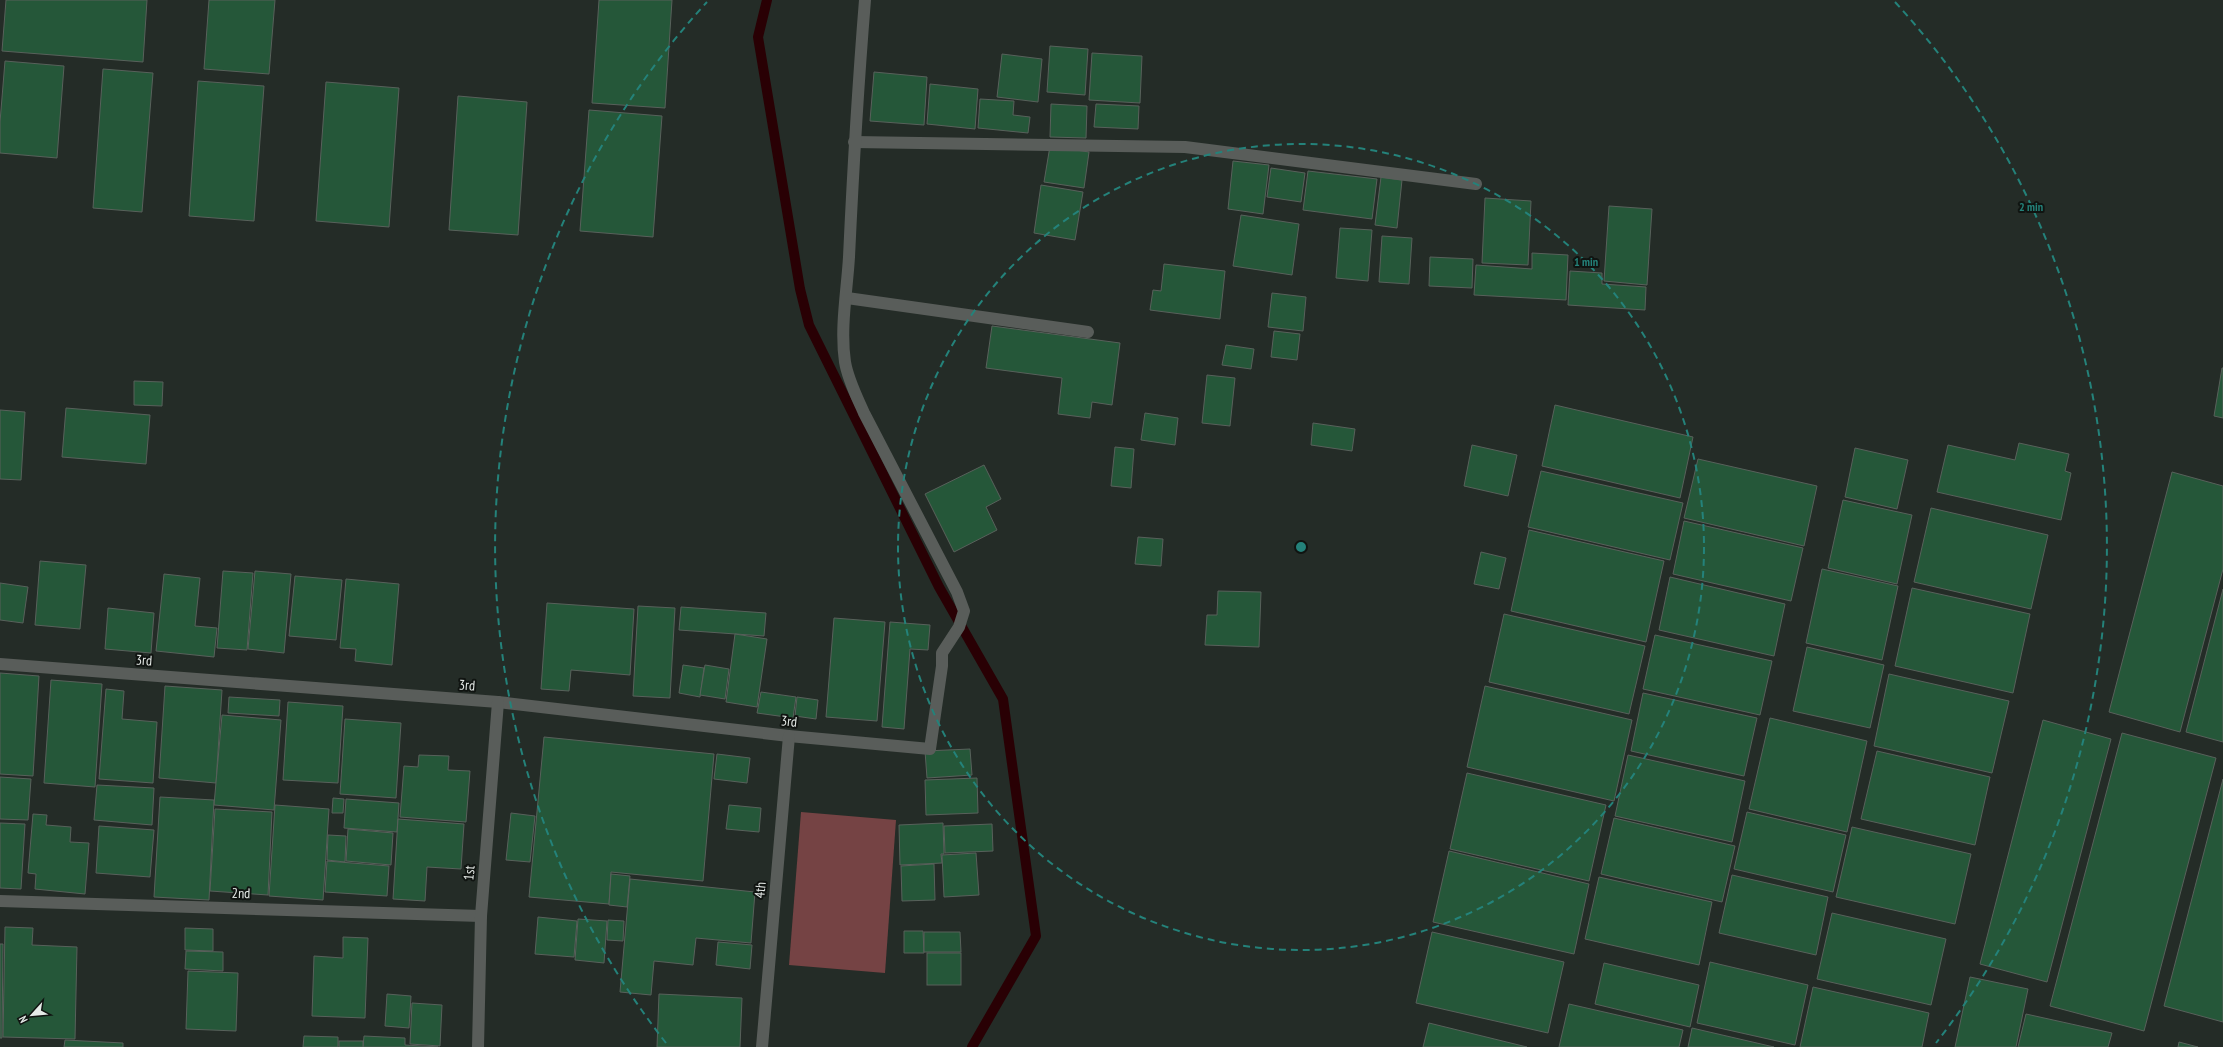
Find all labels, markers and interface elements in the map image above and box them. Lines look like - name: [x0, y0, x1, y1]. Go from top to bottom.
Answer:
- text: 2 min: [2019, 199, 2043, 214]
- text: 1 min: [1574, 254, 1598, 269]
- centre of rings: [1294, 540, 1308, 554]
- street label: 3rd: [135, 650, 153, 670]
- street label: 3rd: [458, 675, 476, 695]
- street label: 3rd: [780, 711, 798, 731]
- street label: 1st: [459, 865, 479, 881]
- street label: 4th: [750, 881, 770, 899]
- street label: 2nd: [231, 884, 251, 902]
- north arrow: [12, 995, 52, 1035]
- text: N: [15, 1014, 31, 1025]

